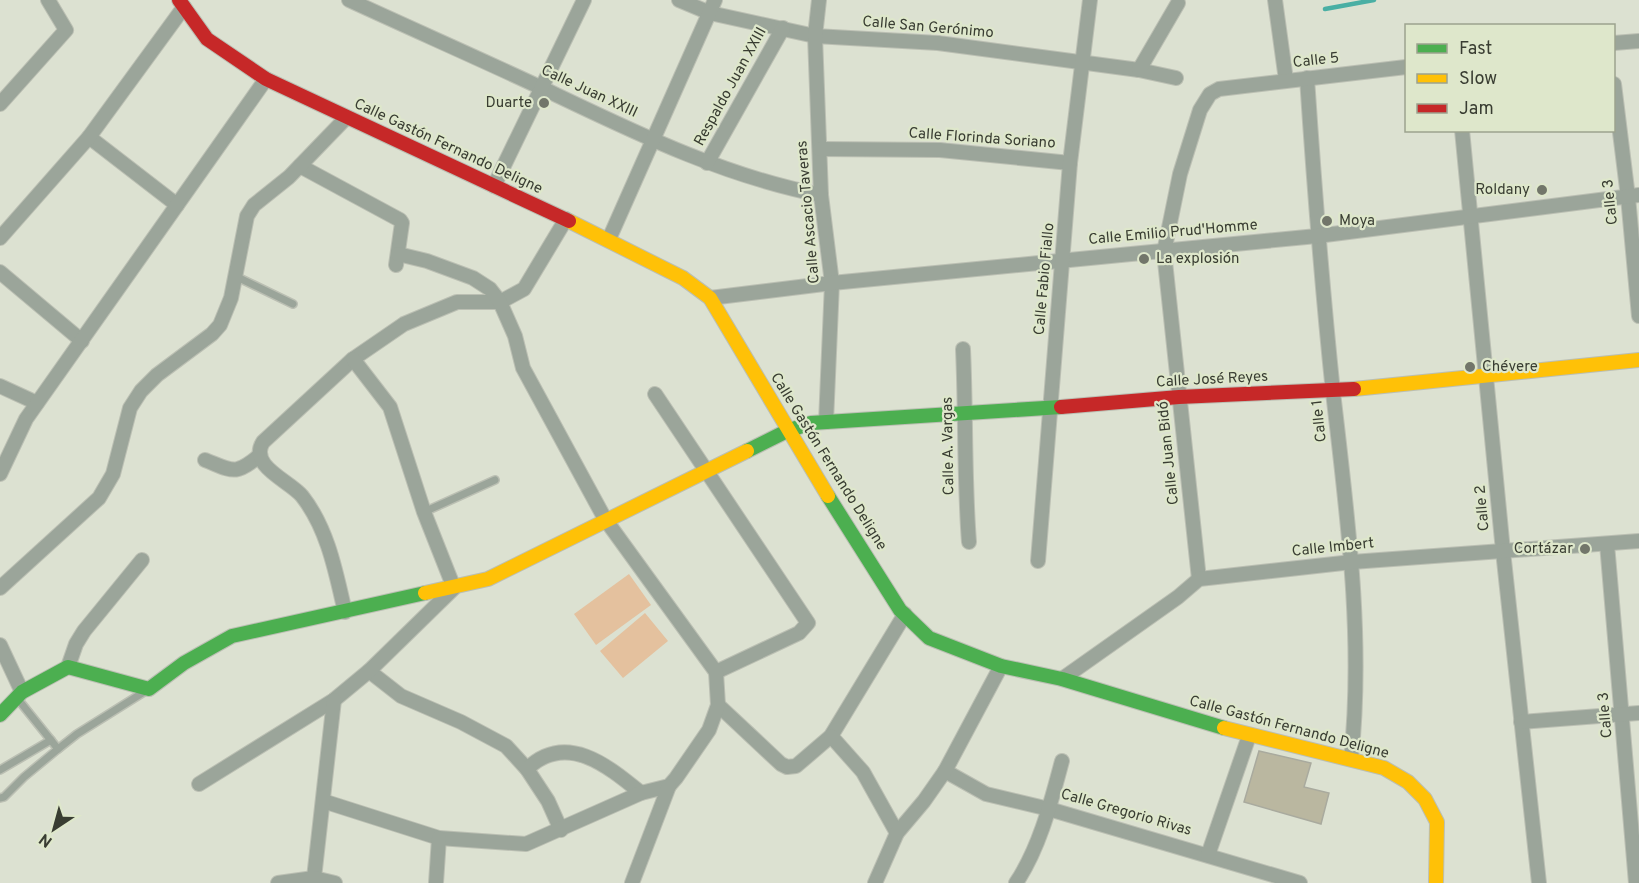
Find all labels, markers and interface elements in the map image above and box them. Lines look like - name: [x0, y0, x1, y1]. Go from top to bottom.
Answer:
- street label: Calle San Gerónimo: [861, 13, 995, 43]
- street label: Respaldo Juan XXIII: [691, 24, 771, 150]
- legend: [1405, 24, 1615, 132]
- text: Fast: [1459, 38, 1492, 61]
- street label: Calle 5: [1292, 49, 1340, 73]
- street label: Calle Juan XXIII: [538, 61, 640, 123]
- text: Slow: [1459, 68, 1497, 91]
- place label: Duarte: [485, 94, 532, 113]
- street label: Calle Gastón Fernando Deligne: [351, 95, 545, 199]
- marker: Duarte: [537, 96, 551, 110]
- text: Jam: [1459, 98, 1494, 121]
- street label: Calle Florinda Soriano: [908, 124, 1056, 154]
- street label: Calle Ascacio Taveras: [793, 140, 825, 284]
- street label: Calle 3: [1599, 178, 1623, 226]
- place label: Roldany: [1475, 181, 1530, 200]
- marker: Roldany: [1535, 183, 1549, 197]
- place label: Moya: [1339, 212, 1375, 231]
- marker: Moya: [1320, 214, 1334, 228]
- street label: Calle Emilio Prud'Homme: [1088, 216, 1258, 250]
- street label: Calle Fabio Fiallo: [1031, 222, 1059, 336]
- place label: La explosión: [1156, 250, 1240, 269]
- marker: La explosión: [1137, 252, 1151, 266]
- place label: Chévere: [1482, 358, 1538, 377]
- marker: Chévere: [1463, 360, 1477, 374]
- street label: Calle José Reyes: [1156, 368, 1268, 392]
- street label: Calle Gastón Fernando Deligne: [765, 370, 891, 554]
- street label: Calle A. Vargas: [939, 396, 959, 496]
- street label: Calle 1: [1308, 399, 1332, 443]
- street label: Calle Juan Bidó: [1154, 400, 1184, 506]
- street label: Calle 2: [1472, 484, 1494, 532]
- street label: Calle Imbert: [1291, 534, 1375, 562]
- place label: Cortázar: [1514, 540, 1573, 559]
- marker: Cortázar: [1578, 542, 1592, 556]
- street label: Calle 3: [1595, 691, 1617, 739]
- street label: Calle Gastón Fernando Deligne: [1187, 692, 1391, 764]
- street label: Calle Gregorio Rivas: [1058, 785, 1194, 841]
- north arrow: [24, 799, 84, 859]
- text: N: [36, 828, 57, 851]

